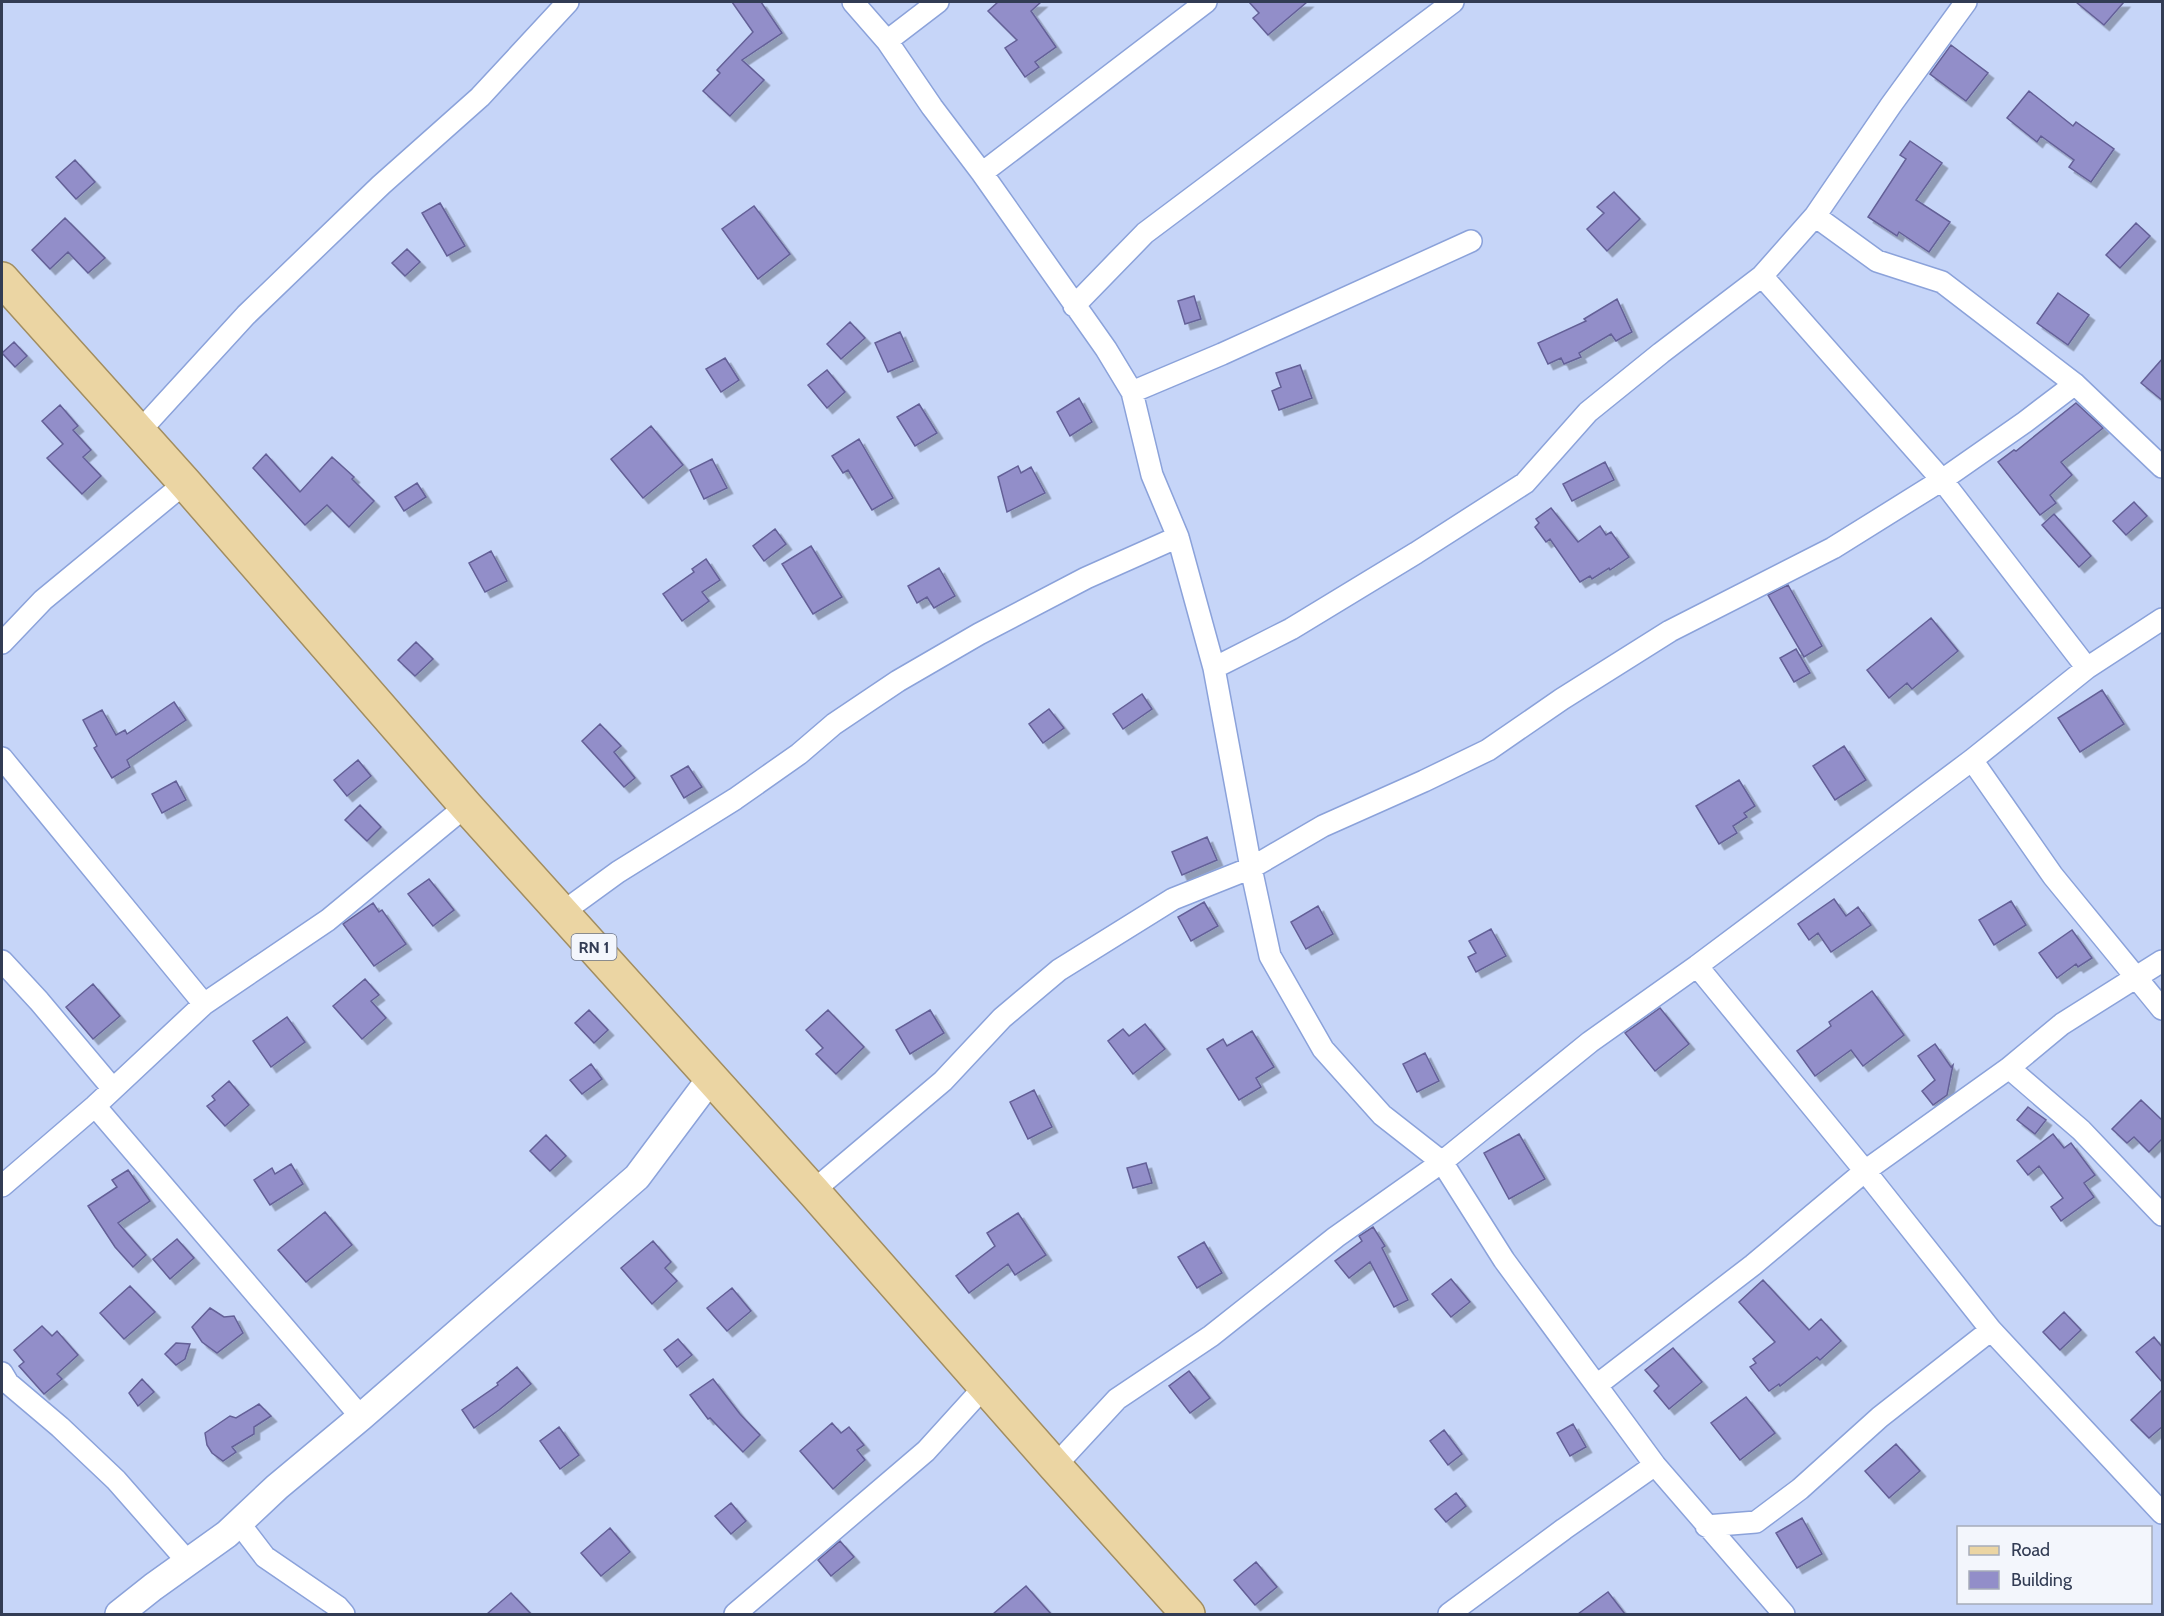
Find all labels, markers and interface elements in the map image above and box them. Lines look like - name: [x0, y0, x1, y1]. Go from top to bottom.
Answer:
- road number: RN 1: [572, 934, 616, 960]
- legend: [1957, 1526, 2152, 1604]
- text: Road: [2011, 1539, 2050, 1561]
- text: Building: [2011, 1569, 2073, 1591]

